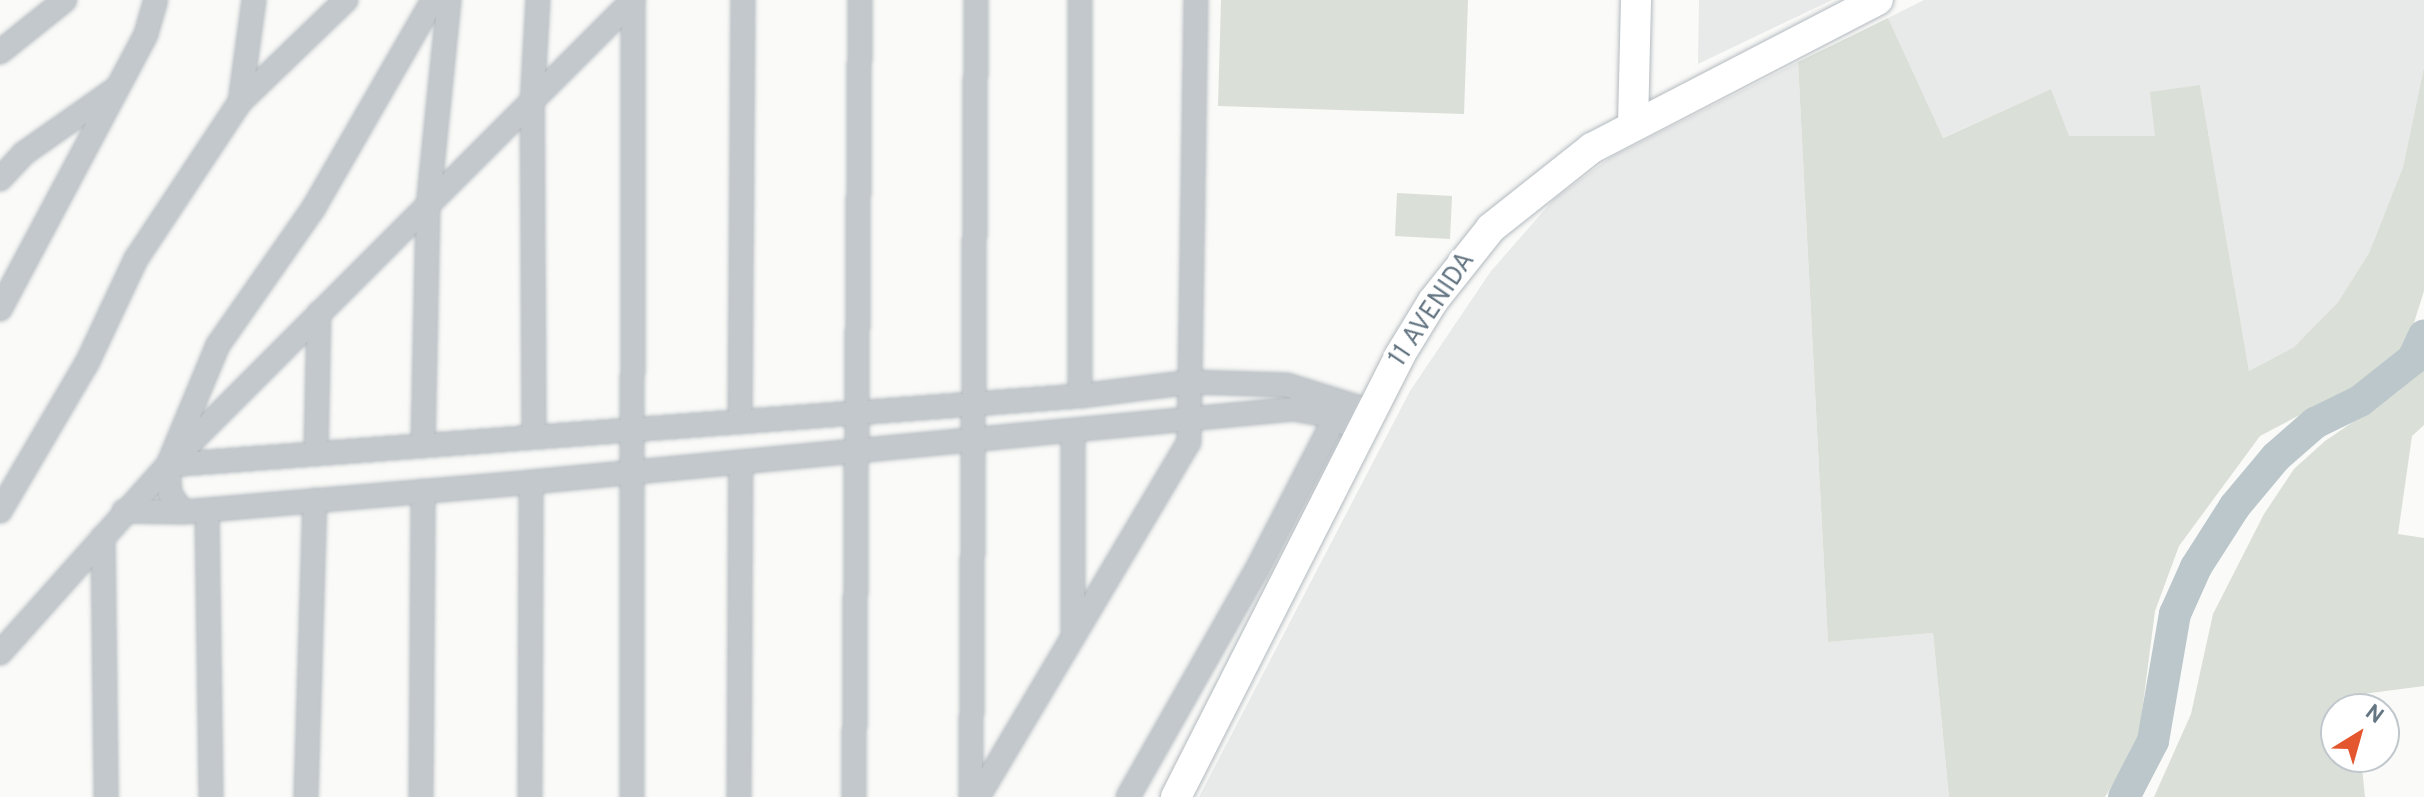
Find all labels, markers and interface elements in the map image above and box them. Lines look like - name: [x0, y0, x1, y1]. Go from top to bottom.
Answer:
- street label: 11 AVENIDA: [1383, 246, 1483, 374]
- north arrow: [2320, 693, 2400, 773]
- text: N: [2359, 699, 2388, 731]

